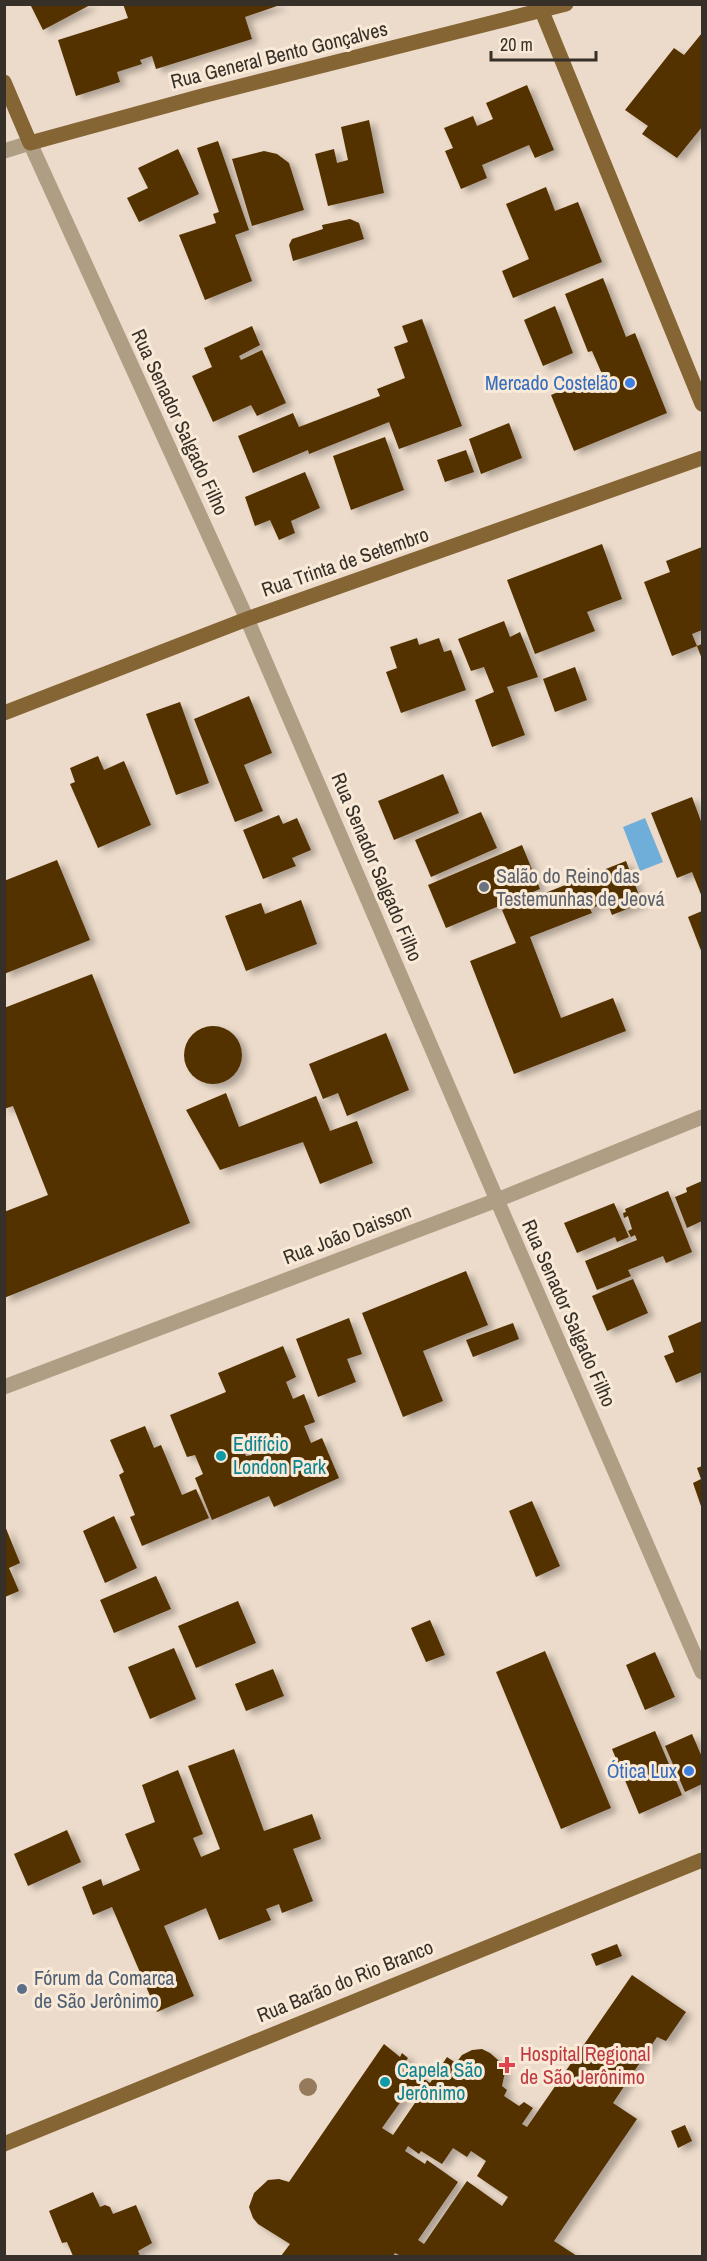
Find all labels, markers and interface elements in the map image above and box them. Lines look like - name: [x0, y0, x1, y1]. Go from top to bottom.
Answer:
- street label: Rua General Bento Gonçalves: [168, 15, 390, 95]
- scale bar: [491, 24, 596, 62]
- text: 20 m: [500, 32, 533, 57]
- street label: Rua Senador Salgado Filho: [125, 324, 235, 519]
- place label: Mercado Costelão: [485, 369, 618, 396]
- marker: Mercado Costelão: [623, 376, 637, 390]
- street label: Rua Trinta de Setembro: [258, 520, 432, 603]
- street label: Rua Senador Salgado Filho: [325, 768, 429, 965]
- place label: Salão do Reino das Testemunhas de Jeová: [496, 862, 665, 912]
- marker: Salão do Reino das Testemunhas de Jeová: [477, 880, 491, 894]
- street label: Rua João Daisson: [279, 1197, 415, 1270]
- street label: Rua Senador Salgado Filho: [516, 1215, 623, 1411]
- place label: Edifício London Park: [233, 1430, 327, 1480]
- marker: Edifício London Park: [214, 1449, 228, 1463]
- place label: Ótica Lux: [607, 1757, 678, 1784]
- marker: Ótica Lux: [682, 1764, 696, 1778]
- street label: Rua Barão do Rio Branco: [253, 1933, 437, 2028]
- place label: Fórum da Comarca de São Jerônimo: [34, 1964, 174, 2014]
- marker: Fórum da Comarca de São Jerônimo: [15, 1982, 29, 1996]
- place label: Hospital Regional de São Jerônimo: [520, 2040, 650, 2090]
- place label: Capela São Jerônimo: [397, 2056, 483, 2106]
- marker: Hospital Regional de São Jerônimo: [498, 2056, 516, 2074]
- marker: Capela São Jerônimo: [378, 2075, 392, 2089]

